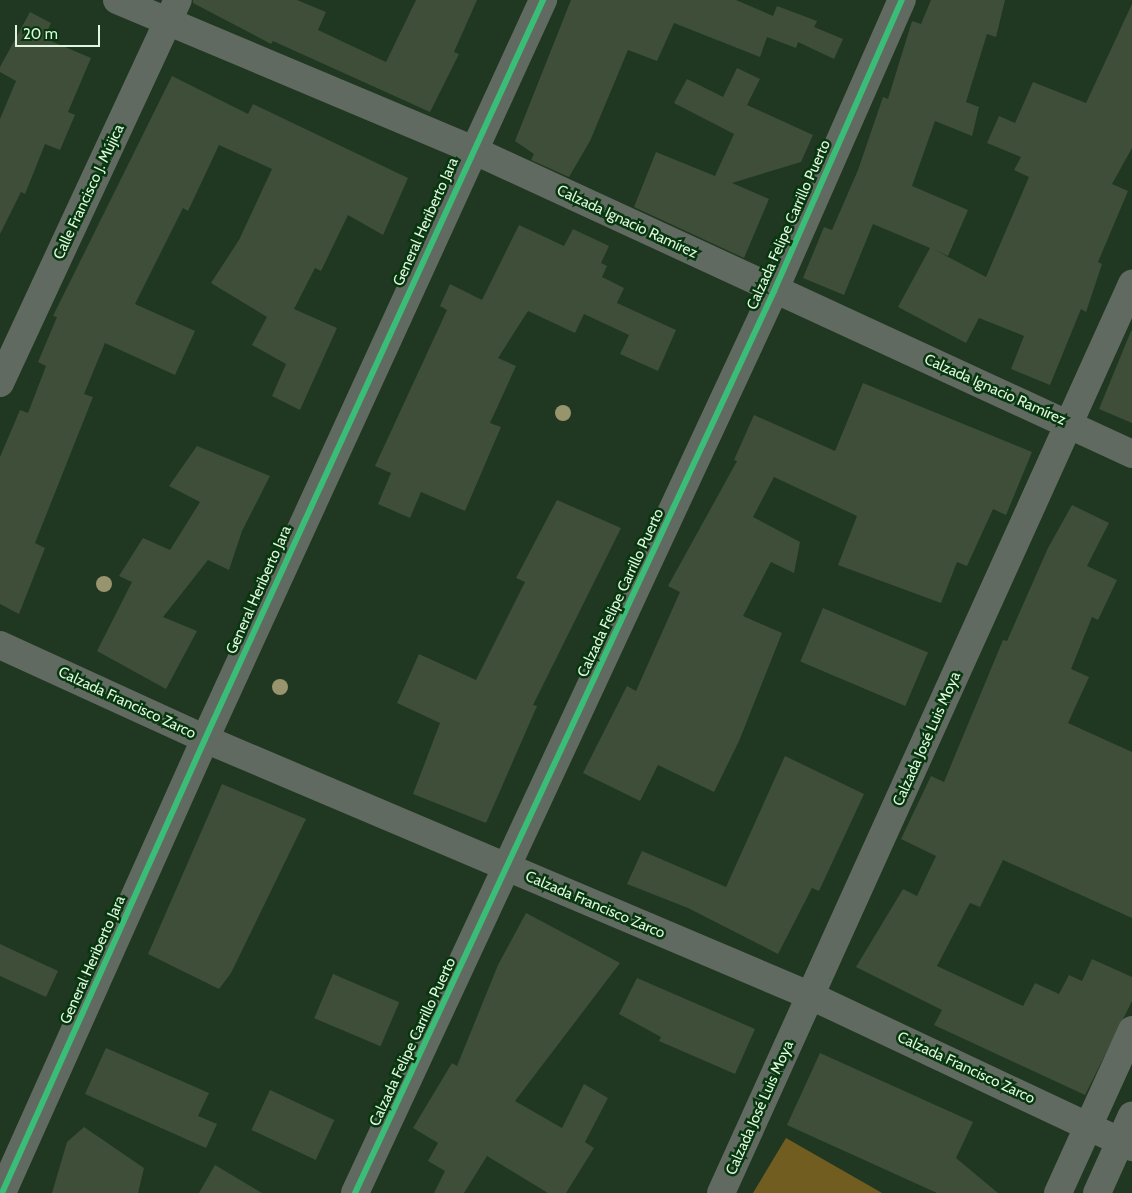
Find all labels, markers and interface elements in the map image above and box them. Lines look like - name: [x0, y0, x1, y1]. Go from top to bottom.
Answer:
- scale bar: [18, 15, 102, 47]
- text: 20 m: [23, 25, 58, 43]
- street label: Calle Francisco J. Mújica: [50, 122, 128, 262]
- street label: Calzada Felipe Carrillo Puerto: [743, 137, 835, 313]
- street label: General Heriberto Jara: [390, 155, 462, 289]
- street label: Calzada Ignacio Ramírez: [554, 181, 700, 263]
- street label: Calzada Ignacio Ramírez: [921, 351, 1069, 429]
- street label: Calzada Felipe Carrillo Puerto: [574, 506, 668, 680]
- street label: General Heriberto Jara: [223, 523, 295, 657]
- street label: Calzada Francisco Zarco: [55, 663, 199, 743]
- street label: Calzada José Luis Moya: [889, 669, 965, 809]
- street label: Calzada Francisco Zarco: [523, 867, 667, 943]
- street label: General Heriberto Jara: [57, 893, 129, 1027]
- street label: Calzada Felipe Carrillo Puerto: [366, 955, 460, 1129]
- street label: Calzada Francisco Zarco: [894, 1028, 1038, 1108]
- street label: Calzada José Luis Moya: [722, 1038, 798, 1178]

